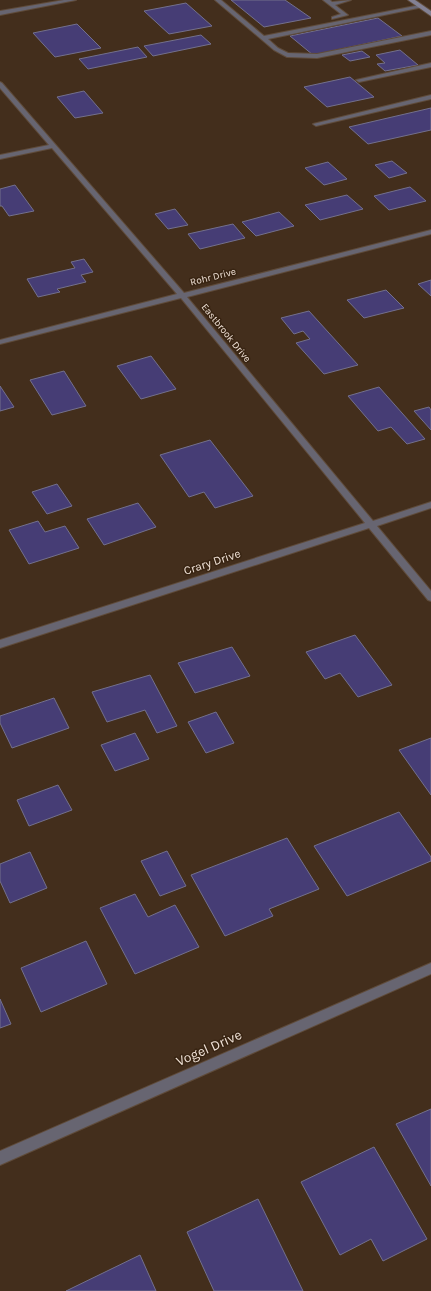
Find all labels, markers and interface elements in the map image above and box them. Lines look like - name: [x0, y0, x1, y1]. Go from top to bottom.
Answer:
- street label: Rohr Drive: [189, 265, 237, 289]
- street label: Eastbrook Drive: [199, 301, 253, 365]
- street label: Crary Drive: [182, 546, 242, 578]
- street label: Vogel Drive: [174, 1026, 244, 1070]

